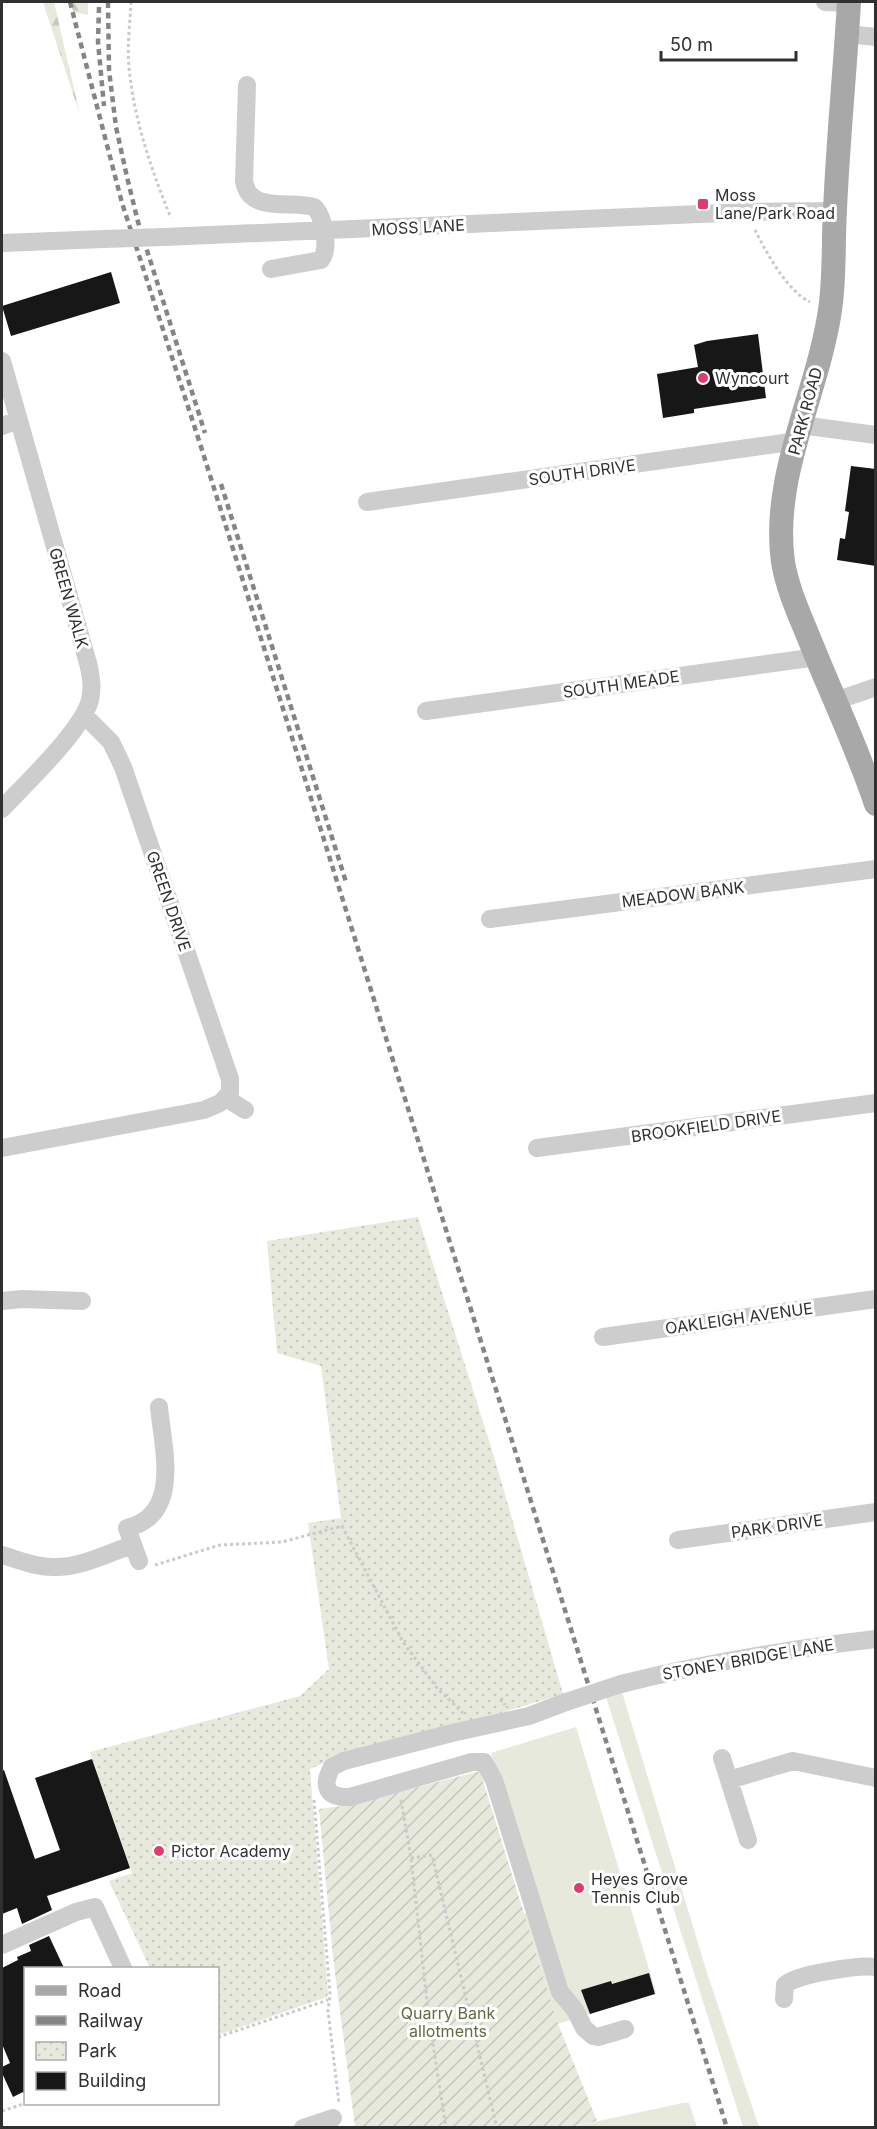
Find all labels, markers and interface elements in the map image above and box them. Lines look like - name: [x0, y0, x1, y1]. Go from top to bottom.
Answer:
- scale bar: [661, 24, 796, 62]
- text: 50 m: [670, 34, 713, 55]
- place label: Moss Lane/Park Road: [715, 185, 835, 223]
- marker: Moss Lane/Park Road: [696, 197, 710, 211]
- street label: MOSS LANE: [371, 215, 465, 239]
- street label: PARK ROAD: [784, 365, 826, 457]
- place label: Wyncourt: [715, 368, 789, 388]
- marker: Wyncourt: [696, 371, 710, 385]
- street label: SOUTH DRIVE: [527, 455, 637, 489]
- street label: GREEN WALK: [45, 545, 93, 651]
- street label: SOUTH MEADE: [561, 666, 681, 702]
- street label: GREEN DRIVE: [142, 848, 196, 954]
- street label: MEADOW BANK: [621, 877, 746, 911]
- street label: BROOKFIELD DRIVE: [630, 1106, 782, 1146]
- street label: OAKLEIGH AVENUE: [664, 1298, 814, 1338]
- street label: PARK DRIVE: [730, 1510, 824, 1542]
- street label: STONEY BRIDGE LANE: [661, 1634, 835, 1684]
- place label: Pictor Academy: [171, 1841, 291, 1861]
- marker: Pictor Academy: [152, 1844, 166, 1858]
- place label: Heyes Grove Tennis Club: [591, 1869, 688, 1907]
- marker: Heyes Grove Tennis Club: [572, 1881, 586, 1895]
- legend: [24, 1967, 219, 2105]
- text: Road: [78, 1980, 121, 2001]
- park label: Quarry Bank allotments: [401, 2003, 495, 2041]
- text: Railway: [78, 2010, 143, 2031]
- text: Park: [78, 2040, 117, 2061]
- text: Building: [78, 2070, 146, 2091]

